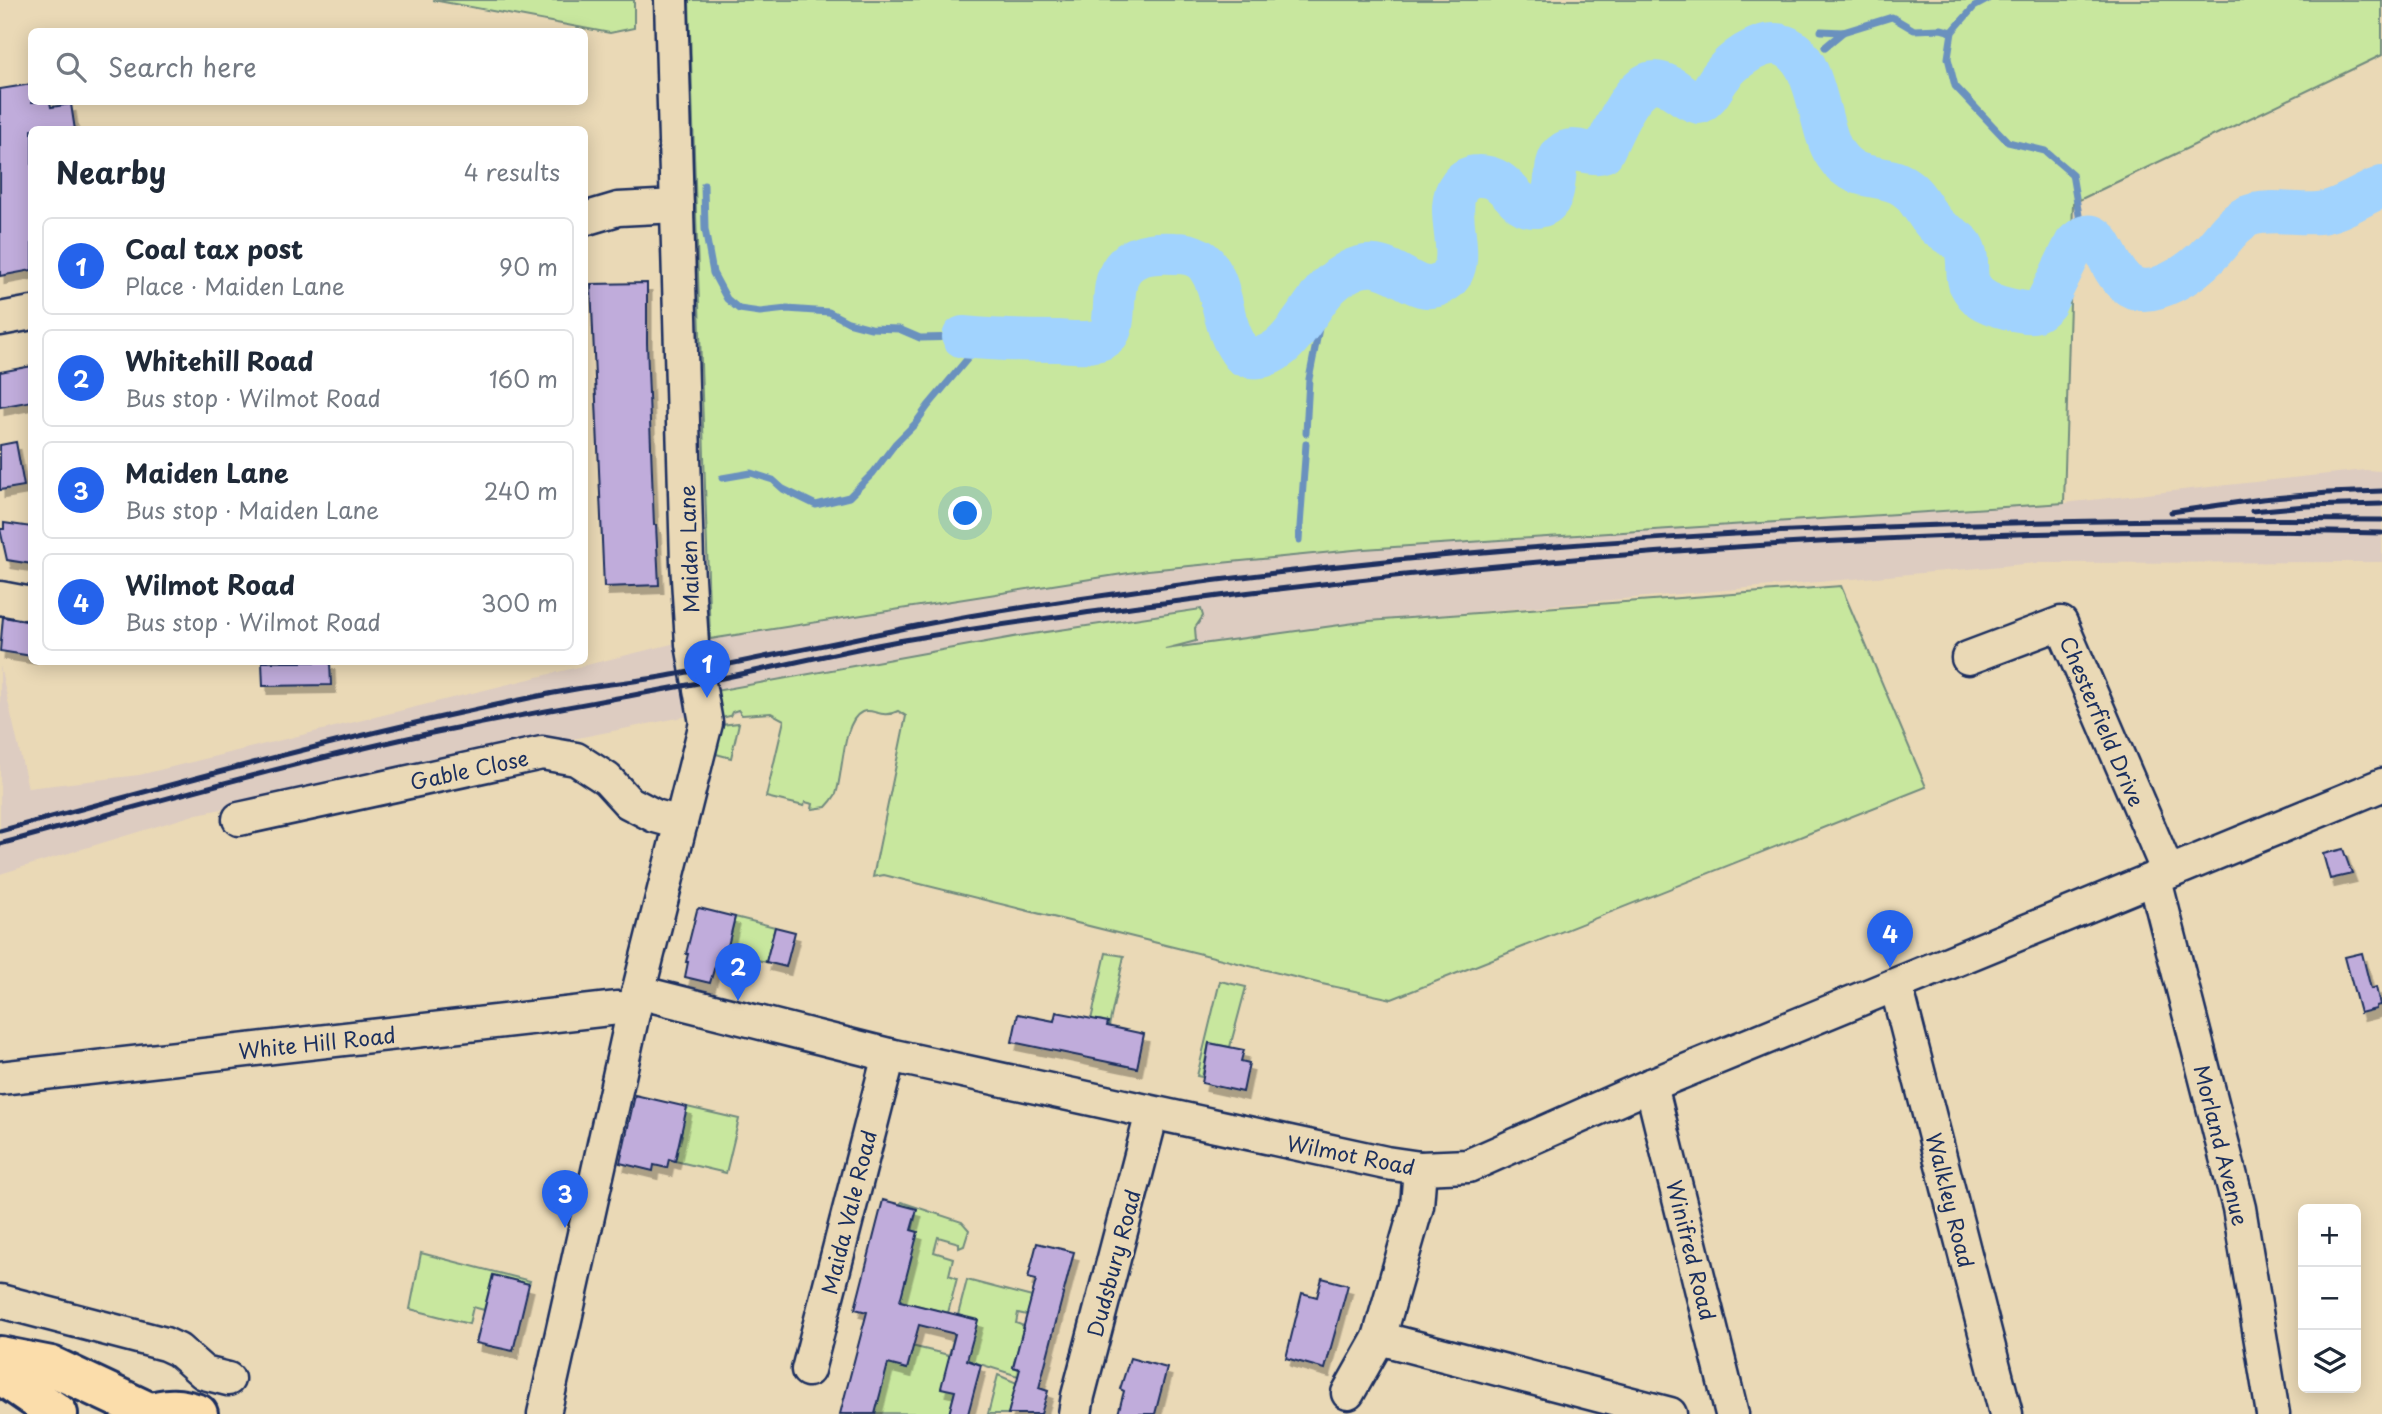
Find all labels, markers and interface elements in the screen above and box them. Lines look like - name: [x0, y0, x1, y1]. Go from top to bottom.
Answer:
- search box: [28, 28, 588, 105]
- text: Search here: [108, 47, 257, 86]
- icon: search: [52, 48, 90, 86]
- text: Nearby: [56, 149, 166, 194]
- text: 4 results: [464, 154, 560, 189]
- text: Coal tax post: [125, 229, 303, 268]
- text: 1: [76, 249, 87, 284]
- text: 90 m: [499, 249, 558, 284]
- text: Place · Maiden Lane: [125, 268, 345, 303]
- text: Whitehill Road: [125, 341, 314, 380]
- text: 2: [73, 361, 89, 396]
- text: 160 m: [489, 361, 558, 396]
- text: Bus stop · Wilmot Road: [125, 380, 381, 415]
- text: Maiden Lane: [125, 453, 289, 492]
- text: 3: [73, 473, 89, 508]
- text: 240 m: [484, 473, 558, 508]
- street label: Maiden Lane: [670, 484, 706, 614]
- text: Bus stop · Maiden Lane: [125, 492, 379, 527]
- your location: [948, 496, 982, 530]
- text: Wilmot Road: [125, 565, 295, 604]
- text: 4: [73, 585, 89, 620]
- text: 300 m: [481, 585, 558, 620]
- text: Bus stop · Wilmot Road: [125, 604, 381, 639]
- street label: Chesterfield Drive: [2053, 631, 2153, 811]
- pin: 1: [684, 640, 730, 698]
- street label: Gable Close: [407, 741, 531, 797]
- pin: 4: [1867, 910, 1913, 968]
- pin: 2: [715, 943, 761, 1001]
- street label: White Hill Road: [237, 1018, 397, 1066]
- street label: Morland Avenue: [2187, 1061, 2257, 1229]
- street label: Maida Vale Road: [812, 1126, 884, 1298]
- street label: Wilmot Road: [1284, 1126, 1418, 1182]
- street label: Walkley Road: [1919, 1129, 1983, 1271]
- pin: 3: [542, 1170, 588, 1228]
- street label: Winifred Road: [1659, 1176, 1725, 1324]
- street label: Dudsbury Road: [1078, 1186, 1148, 1340]
- map controls: [2298, 1204, 2361, 1393]
- button: +: [2298, 1204, 2361, 1267]
- button: −: [2298, 1267, 2361, 1330]
- button: layers: [2298, 1330, 2361, 1393]

